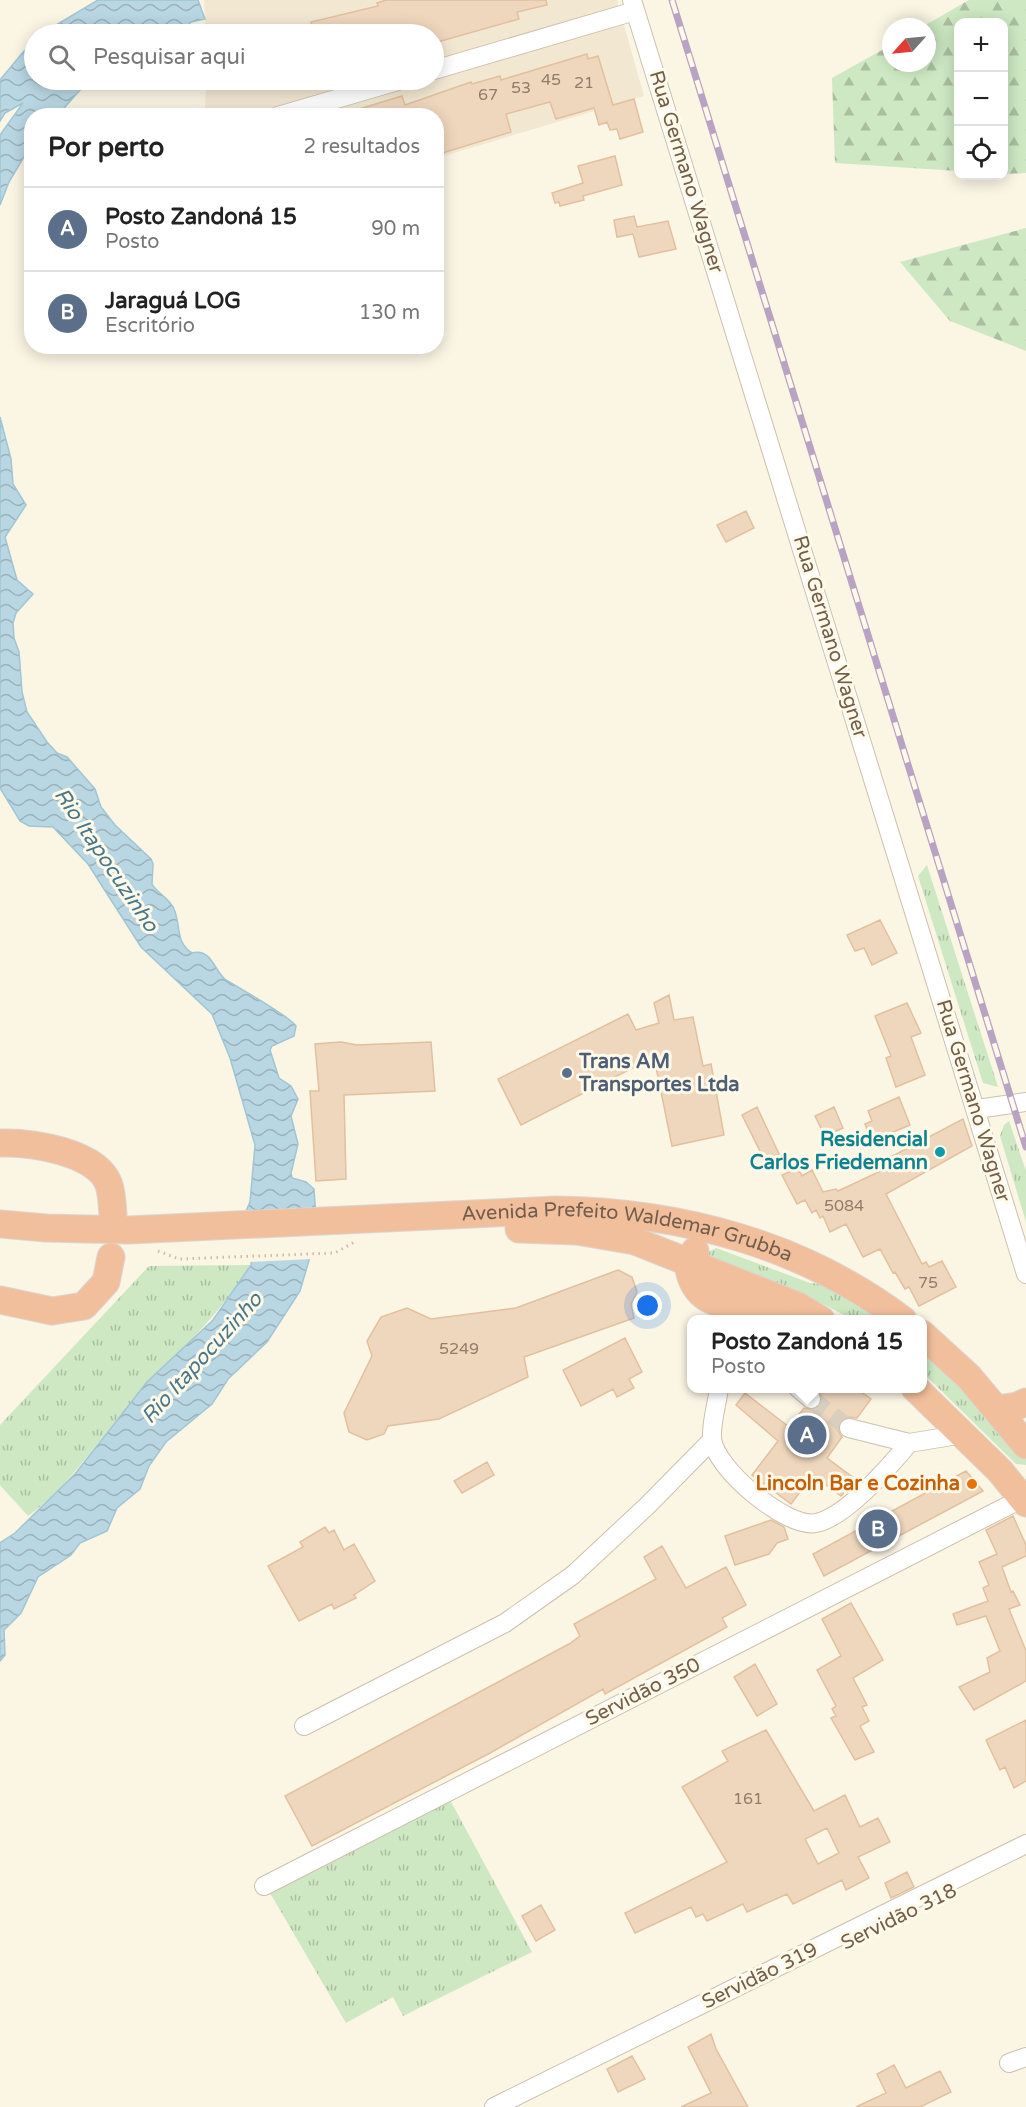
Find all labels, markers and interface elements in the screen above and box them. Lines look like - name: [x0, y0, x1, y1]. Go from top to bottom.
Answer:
- north arrow: [882, 18, 936, 72]
- map controls: [954, 18, 1008, 180]
- button: +: [954, 18, 1008, 72]
- search box: [24, 24, 444, 90]
- icon: search: [45, 41, 78, 74]
- text: Pesquisar aqui: [93, 44, 245, 70]
- street label: Rua Germano Wagner: [644, 68, 728, 277]
- house number: 45: [541, 70, 561, 90]
- button: −: [954, 72, 1008, 126]
- house number: 21: [574, 73, 594, 93]
- house number: 53: [511, 78, 531, 98]
- house number: 67: [478, 85, 498, 105]
- button: locate: [954, 126, 1008, 180]
- text: Por perto: [48, 132, 164, 163]
- text: 2 resultados: [304, 135, 420, 159]
- text: Posto Zandoná 15: [105, 204, 297, 230]
- text: A: [60, 217, 75, 241]
- text: 90 m: [371, 217, 420, 241]
- text: Posto: [105, 230, 160, 254]
- text: Jaraguá LOG: [105, 288, 241, 314]
- text: B: [61, 301, 74, 325]
- text: 130 m: [359, 301, 420, 325]
- text: Escritório: [105, 314, 195, 338]
- street label: Rua Germano Wagner: [788, 533, 872, 742]
- water label: Rio Itapocuzinho: [49, 783, 164, 938]
- street label: Rua Germano Wagner: [931, 997, 1015, 1206]
- place label: Trans AM Transportes Ltda: [578, 1050, 740, 1097]
- marker: Trans AM Transportes Ltda: [560, 1066, 574, 1080]
- place label: Residencial Carlos Friedemann: [750, 1128, 928, 1175]
- marker: Residencial Carlos Friedemann: [933, 1145, 947, 1159]
- house number: 5084: [824, 1196, 864, 1216]
- street label: Avenida Prefeito Waldemar Grubba: [461, 1198, 796, 1267]
- house number: 75: [918, 1273, 938, 1293]
- water label: Rio Itapocuzinho: [136, 1286, 268, 1429]
- your location: [633, 1291, 662, 1320]
- popup: [687, 1315, 927, 1393]
- text: Posto Zandoná 15: [711, 1329, 903, 1355]
- house number: 5249: [439, 1339, 479, 1359]
- text: Posto: [711, 1355, 766, 1379]
- pin: A: [788, 1412, 826, 1458]
- place label: Lincoln Bar e Cozinha: [755, 1472, 960, 1496]
- marker: Lincoln Bar e Cozinha: [965, 1477, 979, 1491]
- pin: B: [858, 1506, 898, 1552]
- street label: Servidão 350: [582, 1653, 704, 1731]
- house number: 161: [733, 1789, 763, 1809]
- street label: Servidão 318: [837, 1879, 961, 1955]
- street label: Servidão 319: [698, 1938, 822, 2014]

